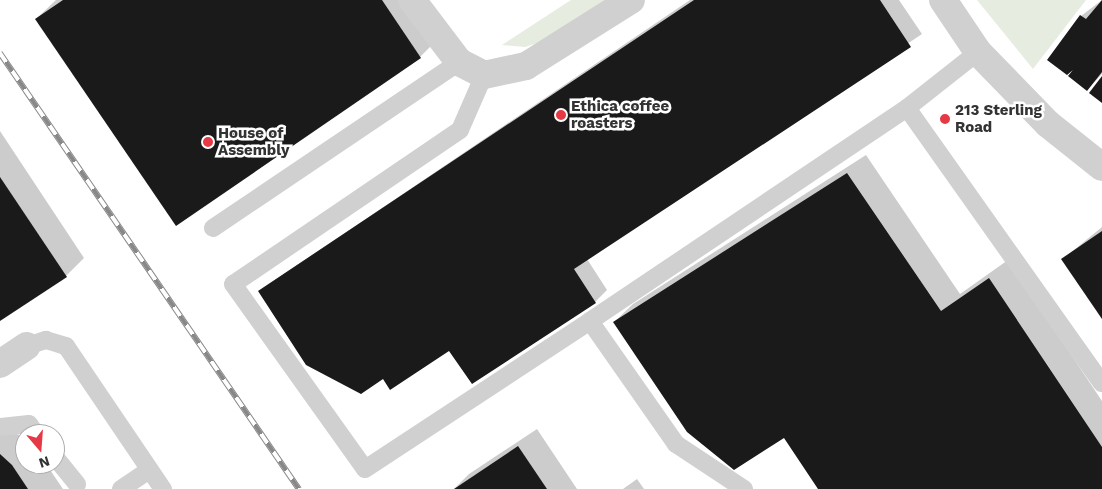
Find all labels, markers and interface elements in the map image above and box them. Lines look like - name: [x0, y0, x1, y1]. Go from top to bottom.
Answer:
- place label: Ethica coffee roasters: [571, 97, 669, 132]
- place label: 213 Sterling Road: [955, 101, 1042, 136]
- marker: Ethica coffee roasters: [555, 109, 567, 121]
- marker: 213 Sterling Road: [939, 113, 951, 125]
- place label: House of Assembly: [218, 124, 289, 159]
- marker: House of Assembly: [202, 136, 214, 148]
- north arrow: [15, 424, 65, 474]
- text: N: [37, 453, 52, 472]

